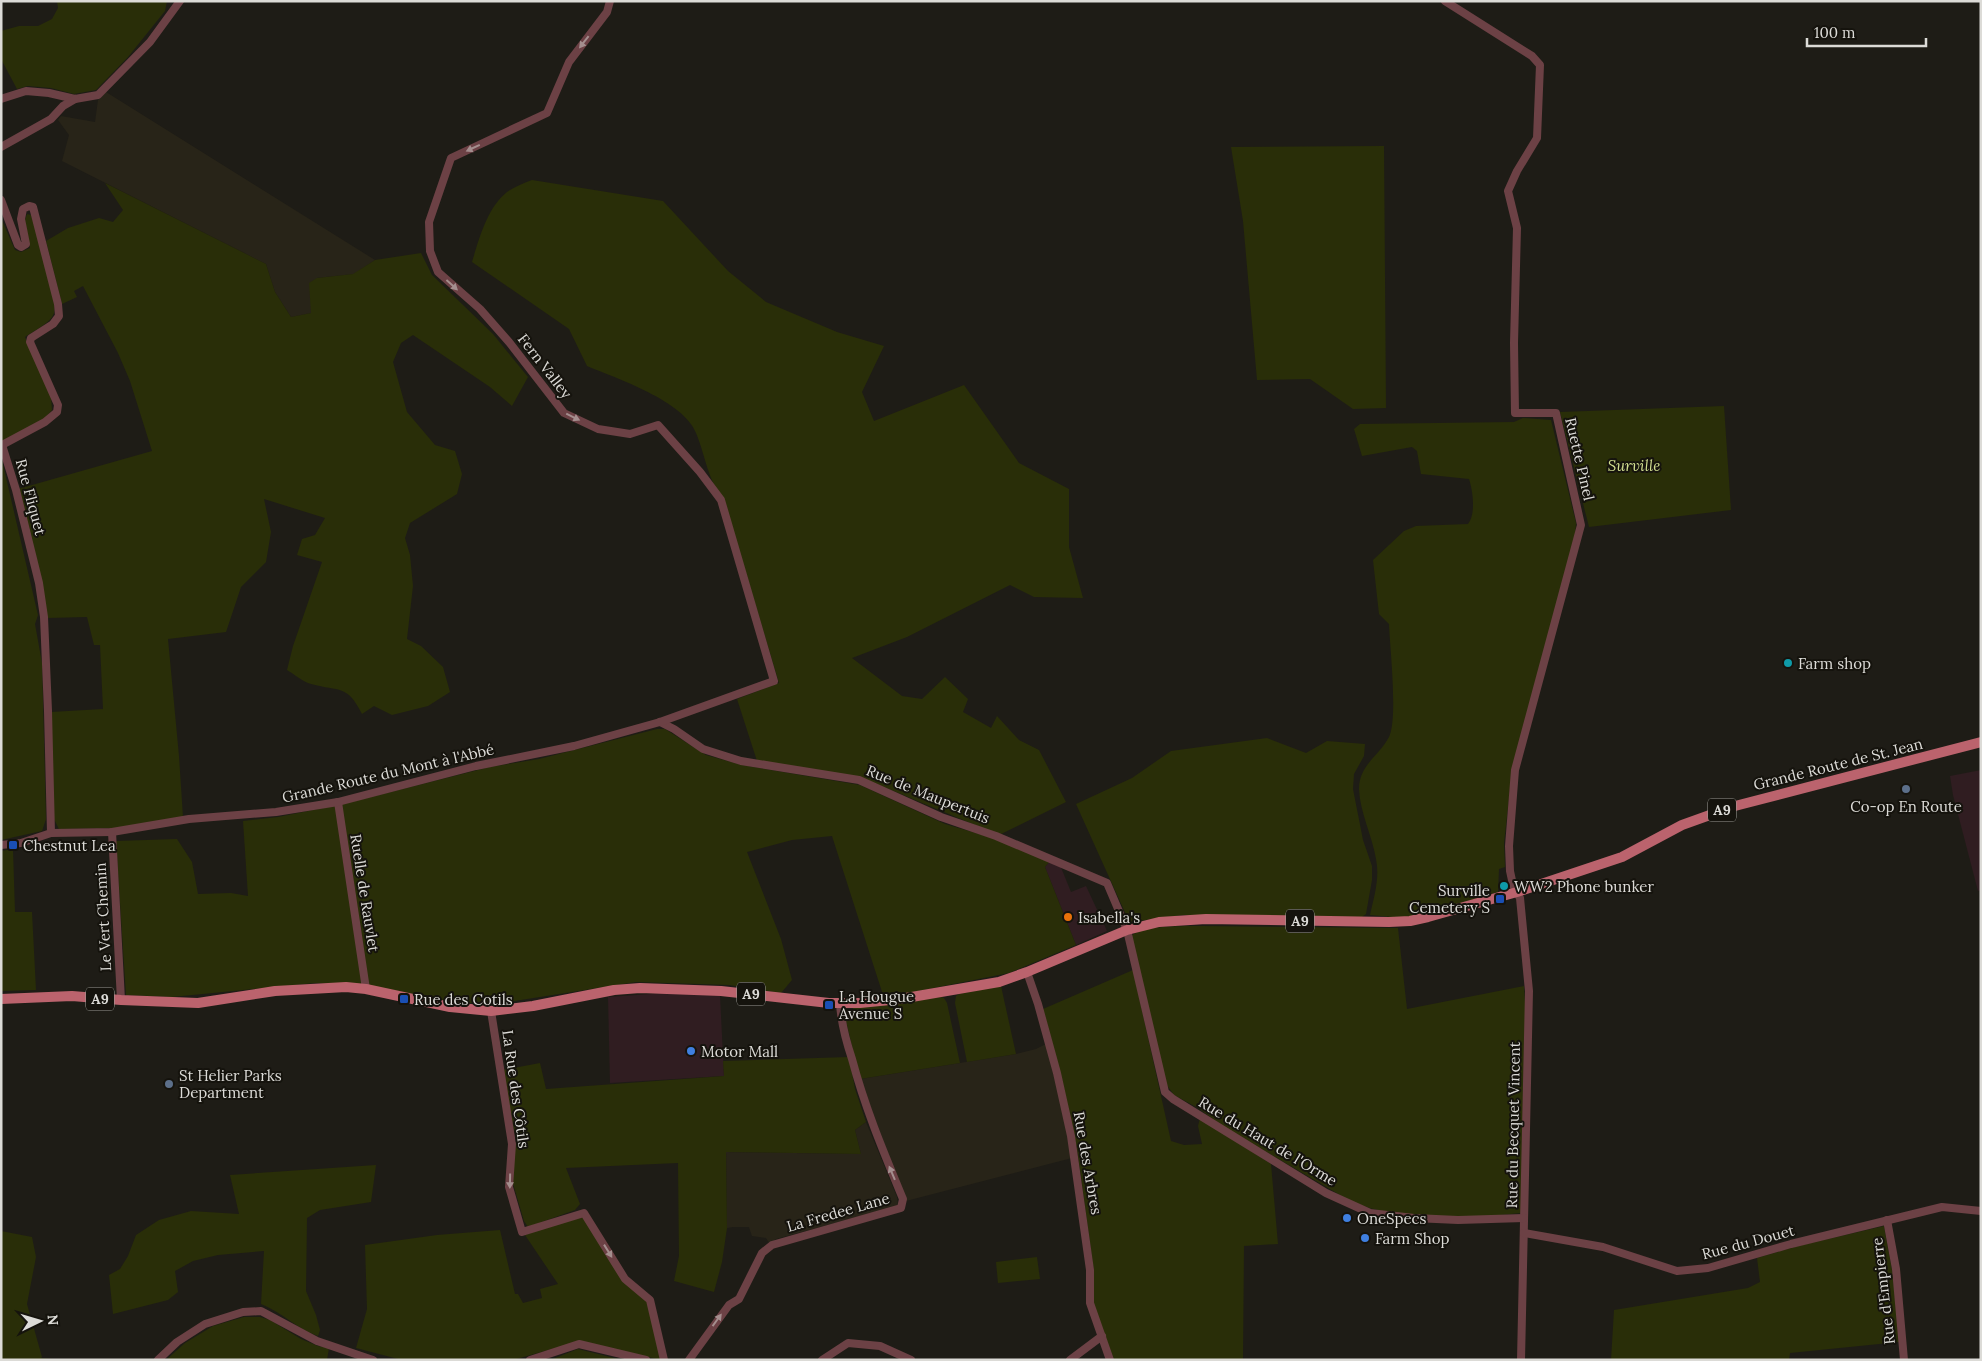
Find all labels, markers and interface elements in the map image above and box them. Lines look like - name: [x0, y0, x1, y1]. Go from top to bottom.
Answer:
- scale bar: [1807, 15, 1926, 47]
- text: 100 m: [1814, 23, 1855, 42]
- one-way arrow: [579, 35, 589, 49]
- one-way arrow: [466, 144, 480, 152]
- one-way arrow: [446, 279, 458, 291]
- street label: Fern Valley: [514, 330, 576, 402]
- one-way arrow: [566, 413, 580, 421]
- street label: Ruette Pinel: [1561, 416, 1599, 502]
- park label: Surville: [1608, 456, 1660, 475]
- street label: Rue Fliquet: [12, 457, 50, 538]
- place label: Farm shop: [1798, 654, 1871, 673]
- marker: Farm shop: [1782, 657, 1794, 669]
- street label: Grande Route de St. Jean: [1751, 734, 1925, 794]
- street label: Grande Route du Mont à l'Abbé: [280, 739, 496, 807]
- street label: Rue de Maupertuis: [863, 761, 993, 827]
- marker: Co-op En Route: [1900, 783, 1912, 795]
- place label: Co-op En Route: [1850, 797, 1962, 816]
- road number: A9: [1708, 798, 1736, 822]
- street label: Ruelle de Rauvlet: [346, 833, 384, 954]
- place label: Chestnut Lea: [23, 836, 116, 855]
- marker: Chestnut Lea: [7, 839, 19, 851]
- street label: Le Vert Chemin: [91, 862, 115, 972]
- place label: WW2 Phone bunker: [1514, 877, 1654, 896]
- marker: WW2 Phone bunker: [1498, 880, 1510, 892]
- place label: Surville Cemetery S: [1409, 881, 1490, 917]
- marker: Surville Cemetery S: [1494, 893, 1506, 905]
- place label: Isabella's: [1078, 908, 1140, 927]
- road number: A9: [1286, 909, 1314, 932]
- marker: Isabella's: [1062, 911, 1074, 923]
- road number: A9: [737, 982, 765, 1006]
- place label: La Hougue Avenue S: [838, 987, 914, 1023]
- road number: A9: [86, 988, 114, 1011]
- place label: Rue des Cotils: [414, 990, 513, 1009]
- marker: Rue des Cotils: [398, 993, 410, 1005]
- marker: La Hougue Avenue S: [823, 999, 835, 1011]
- street label: La Rue des Côtils: [498, 1029, 534, 1150]
- street label: Rue du Becquet Vincent: [1502, 1041, 1524, 1208]
- place label: Motor Mall: [701, 1042, 778, 1061]
- marker: Motor Mall: [685, 1045, 697, 1057]
- place label: St Helier Parks Department: [179, 1066, 282, 1102]
- marker: St Helier Parks Department: [163, 1078, 175, 1090]
- street label: Rue du Haut de l'Orme: [1195, 1092, 1341, 1190]
- street label: Rue des Arbres: [1070, 1110, 1106, 1216]
- one-way arrow: [888, 1166, 896, 1180]
- one-way arrow: [506, 1173, 514, 1189]
- street label: La Fredee Lane: [784, 1188, 892, 1236]
- place label: OneSpecs: [1357, 1209, 1426, 1228]
- marker: OneSpecs: [1341, 1212, 1353, 1224]
- street label: Rue du Douet: [1700, 1220, 1797, 1263]
- place label: Farm Shop: [1375, 1229, 1449, 1248]
- marker: Farm Shop: [1359, 1232, 1371, 1244]
- street label: Rue d'Empierre: [1867, 1236, 1899, 1346]
- one-way arrow: [603, 1244, 612, 1257]
- north arrow: [15, 1296, 65, 1346]
- one-way arrow: [712, 1313, 722, 1327]
- text: N: [44, 1314, 62, 1326]

